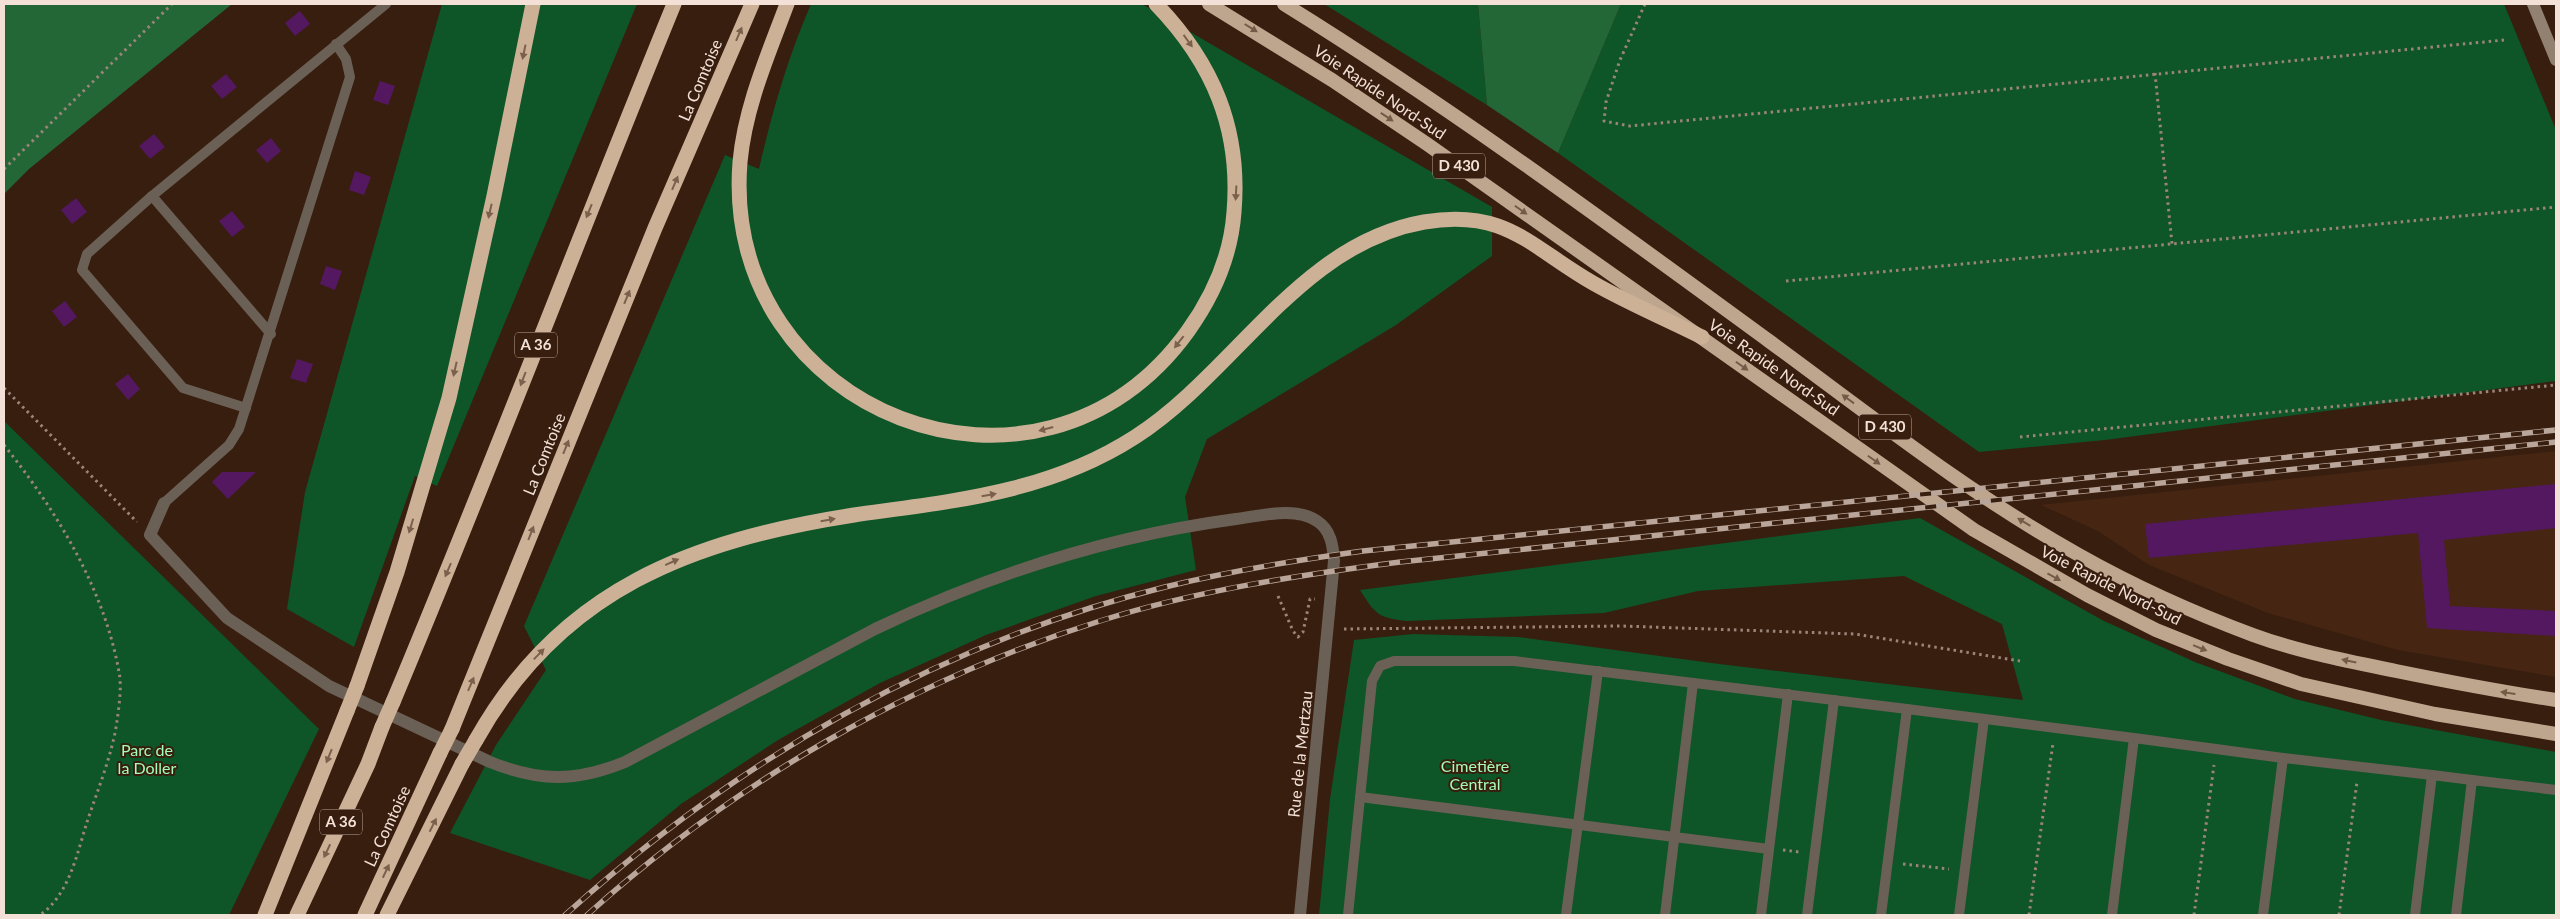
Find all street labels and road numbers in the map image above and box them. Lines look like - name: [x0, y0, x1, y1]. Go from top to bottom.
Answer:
- street label: La Comtoise: [674, 36, 725, 124]
- street label: Voie Rapide Nord-Sud: [1311, 40, 1450, 143]
- road number: D 430: [1433, 154, 1485, 178]
- street label: Voie Rapide Nord-Sud: [1705, 314, 1843, 419]
- road number: A 36: [515, 332, 557, 358]
- street label: La Comtoise: [518, 410, 569, 498]
- road number: D 430: [1859, 414, 1911, 440]
- street label: Voie Rapide Nord-Sud: [2038, 541, 2185, 628]
- street label: Rue de la Mertzau: [1283, 690, 1316, 818]
- street label: La Comtoise: [360, 782, 414, 869]
- road number: A 36: [320, 810, 362, 834]

